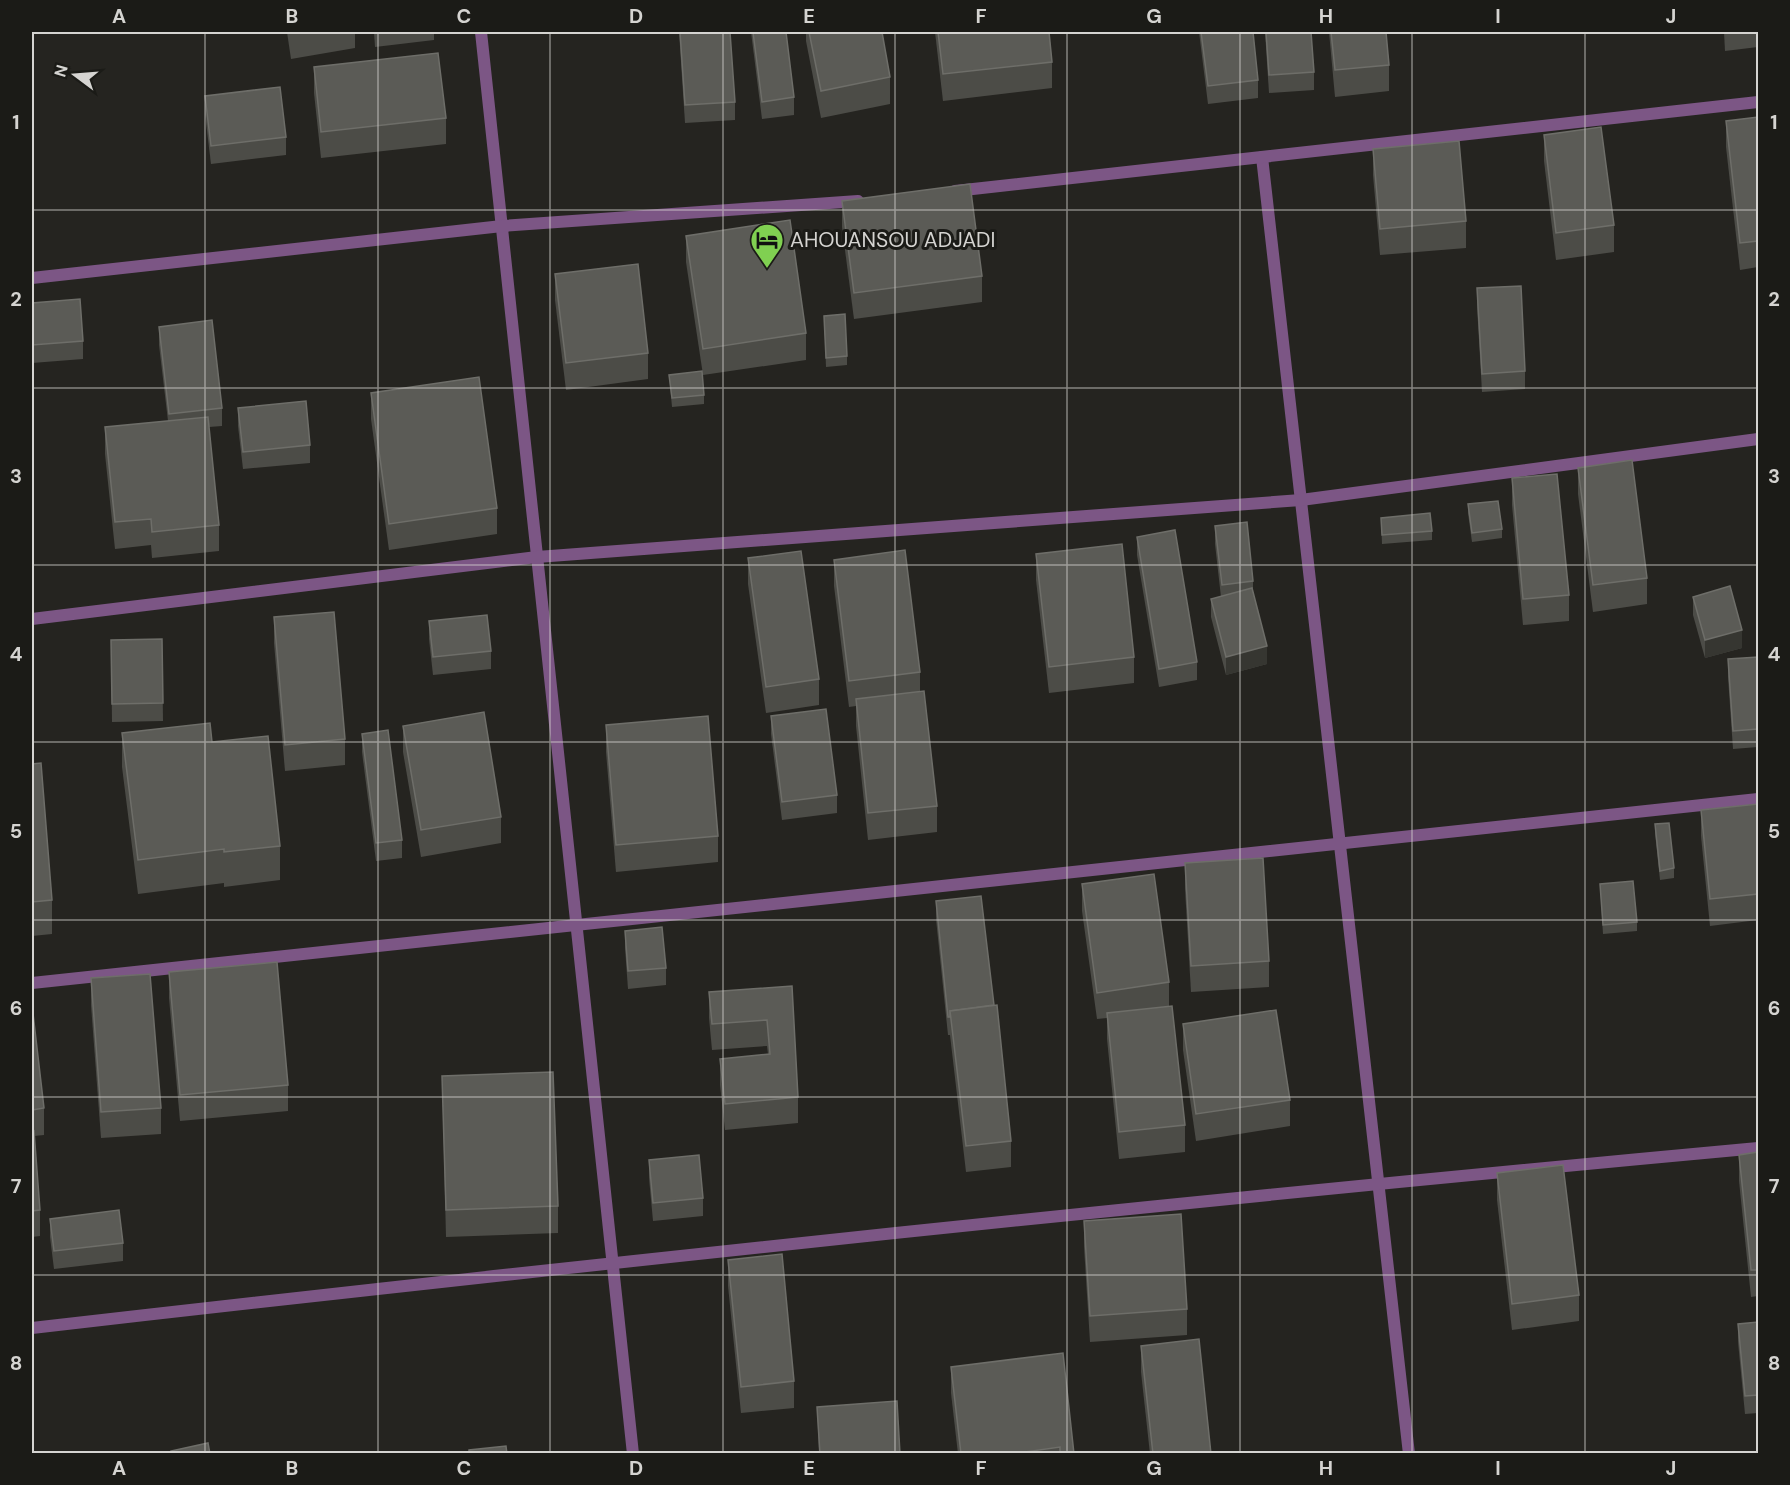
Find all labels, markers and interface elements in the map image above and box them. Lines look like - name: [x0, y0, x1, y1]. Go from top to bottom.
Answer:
- text: A: [112, 3, 126, 29]
- text: B: [286, 3, 298, 29]
- text: C: [457, 3, 471, 29]
- text: D: [629, 3, 643, 29]
- text: E: [803, 3, 815, 29]
- text: F: [975, 3, 987, 29]
- text: G: [1146, 3, 1162, 29]
- text: H: [1319, 3, 1333, 29]
- text: I: [1495, 3, 1501, 29]
- text: J: [1666, 3, 1676, 29]
- north arrow: [45, 45, 105, 105]
- text: N: [49, 62, 73, 80]
- text: 1: [12, 109, 20, 135]
- text: 1: [1770, 109, 1778, 135]
- hotel icon: AHOUANSOU ADJADI: [749, 222, 785, 269]
- place label: AHOUANSOU ADJADI: [790, 226, 995, 254]
- text: 2: [10, 286, 22, 312]
- text: 2: [1768, 286, 1780, 312]
- text: 3: [10, 463, 22, 489]
- text: 3: [1768, 463, 1780, 489]
- text: 4: [10, 641, 23, 667]
- text: 4: [1768, 641, 1781, 667]
- text: 5: [10, 818, 22, 844]
- text: 5: [1768, 818, 1780, 844]
- text: 6: [10, 995, 22, 1021]
- text: 6: [1768, 995, 1780, 1021]
- text: 7: [11, 1173, 22, 1199]
- text: 7: [1769, 1173, 1780, 1199]
- text: 8: [10, 1350, 22, 1376]
- text: 8: [1768, 1350, 1780, 1376]
- text: A: [112, 1455, 126, 1481]
- text: B: [286, 1455, 298, 1481]
- text: C: [457, 1455, 471, 1481]
- text: D: [629, 1455, 643, 1481]
- text: E: [803, 1455, 815, 1481]
- text: F: [975, 1455, 987, 1481]
- text: G: [1146, 1455, 1162, 1481]
- text: H: [1319, 1455, 1333, 1481]
- text: I: [1495, 1455, 1501, 1481]
- text: J: [1666, 1455, 1676, 1481]

